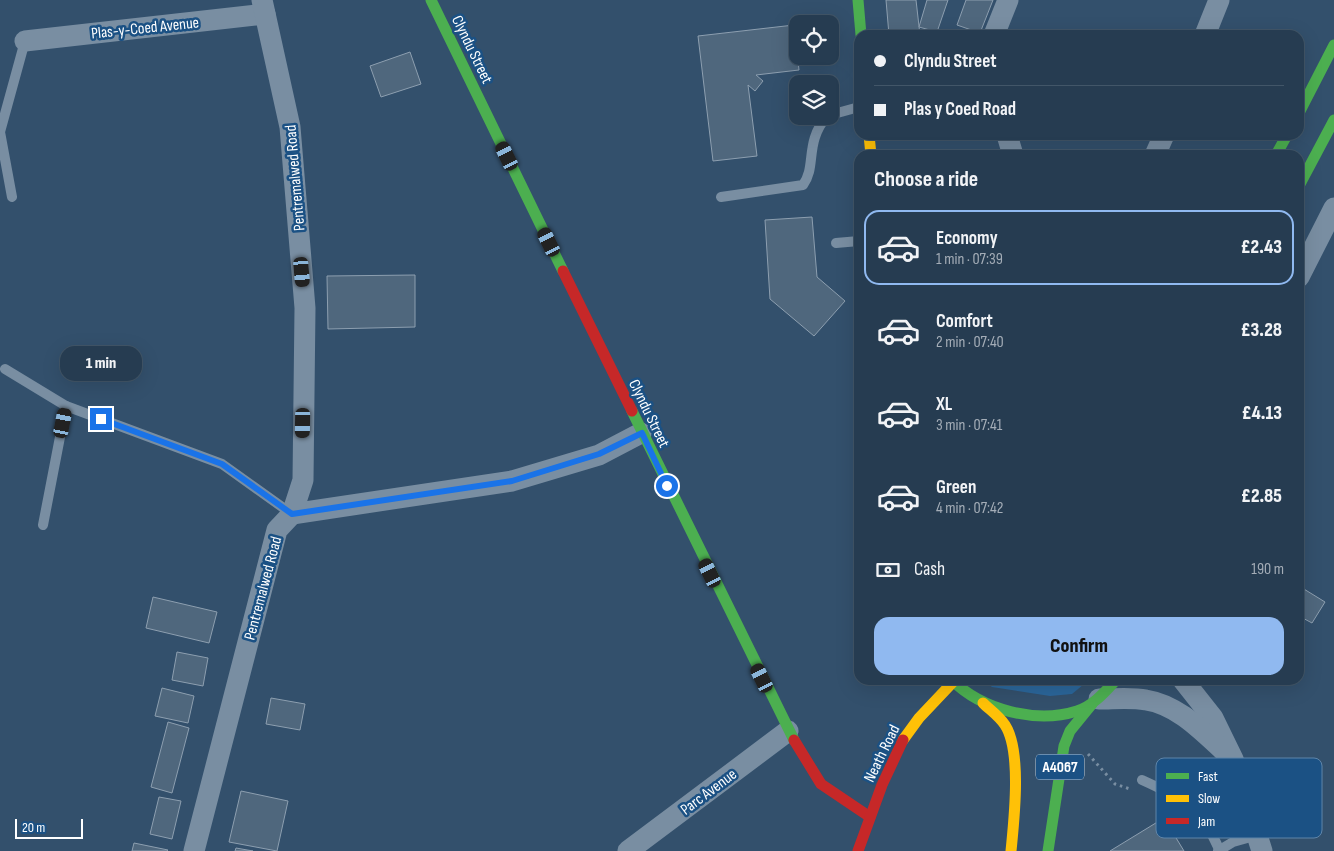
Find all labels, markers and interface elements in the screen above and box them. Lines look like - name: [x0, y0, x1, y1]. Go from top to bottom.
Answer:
- street label: Clyndu Street: [447, 12, 496, 87]
- street label: Plas-y-Coed Avenue: [90, 13, 200, 44]
- map controls: [789, 15, 839, 125]
- button: locate: [789, 15, 839, 65]
- text: Clyndu Street: [904, 50, 997, 73]
- button: layers: [789, 75, 839, 125]
- text: Plas y Coed Road: [904, 98, 1016, 121]
- street label: Pentremalwed Road: [281, 124, 310, 232]
- car: [493, 139, 520, 173]
- text: Choose a ride: [874, 166, 978, 193]
- car: [535, 225, 562, 259]
- icon: car: [876, 225, 921, 270]
- text: Economy: [936, 227, 998, 250]
- text: £2.43: [1241, 236, 1282, 259]
- text: 1 min · 07:39: [936, 250, 1003, 269]
- car: [293, 256, 310, 288]
- icon: car: [876, 308, 921, 353]
- text: Comfort: [936, 310, 993, 333]
- text: £3.28: [1241, 319, 1282, 342]
- text: 2 min · 07:40: [936, 333, 1004, 352]
- callout: 1 min: [60, 346, 142, 382]
- text: 1 min: [86, 354, 116, 373]
- street label: Clyndu Street: [624, 376, 673, 451]
- icon: car: [876, 391, 921, 436]
- text: XL: [936, 393, 952, 416]
- text: £4.13: [1242, 402, 1282, 425]
- car: [52, 407, 73, 439]
- route end: [90, 408, 112, 430]
- car: [295, 408, 310, 438]
- text: 3 min · 07:41: [936, 416, 1002, 435]
- icon: car: [876, 474, 921, 519]
- route start: [656, 475, 678, 497]
- text: Green: [936, 476, 976, 499]
- text: £2.85: [1241, 485, 1282, 508]
- text: 4 min · 07:42: [936, 499, 1003, 518]
- street label: Pentremalwed Road: [241, 535, 286, 642]
- car: [696, 556, 723, 590]
- icon: cash: [874, 556, 902, 584]
- text: Cash: [914, 558, 945, 581]
- text: 190 m: [1251, 560, 1284, 579]
- button: Confirm: [874, 617, 1284, 675]
- car: [748, 661, 775, 695]
- street label: Neath Road: [860, 722, 904, 786]
- road number: A4067: [1036, 754, 1084, 780]
- legend: [1156, 758, 1322, 838]
- street label: Parc Avenue: [677, 765, 741, 819]
- text: Fast: [1198, 768, 1218, 785]
- text: Slow: [1198, 790, 1220, 807]
- text: Jam: [1197, 813, 1215, 830]
- scale bar: [15, 816, 82, 839]
- text: 20 m: [22, 819, 45, 836]

